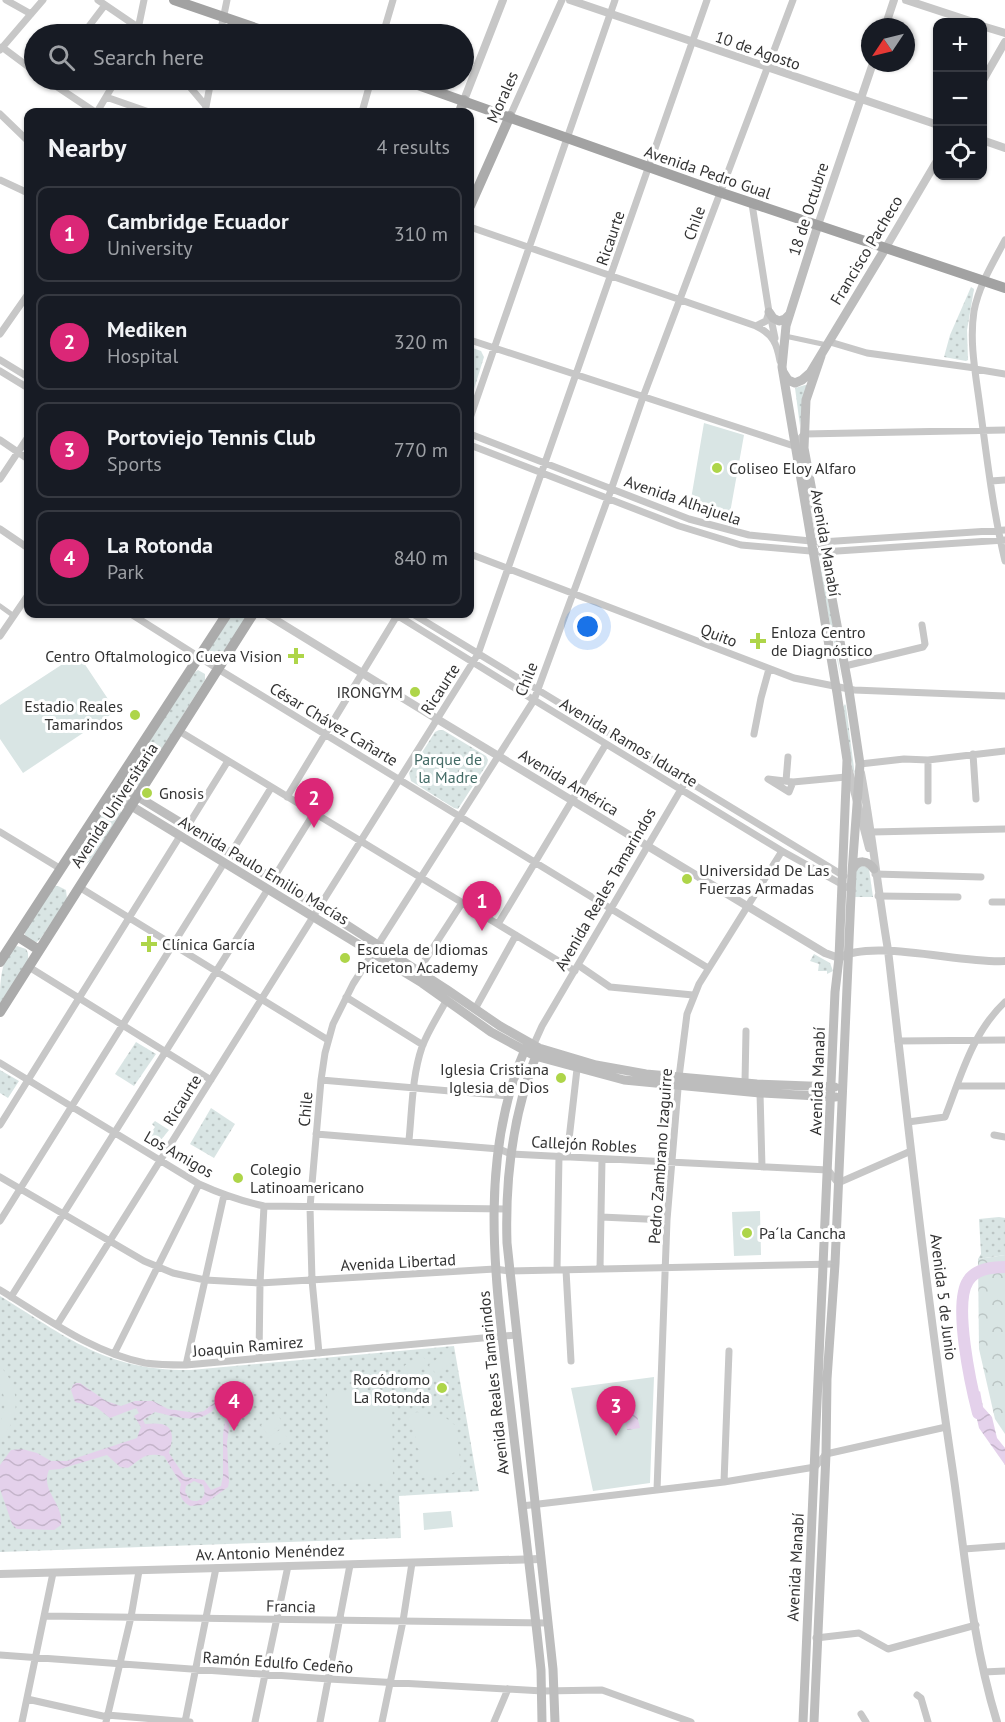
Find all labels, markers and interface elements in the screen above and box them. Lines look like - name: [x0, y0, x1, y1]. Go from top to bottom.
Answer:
- north arrow: [861, 18, 915, 72]
- map controls: [933, 18, 987, 180]
- button: +: [933, 18, 987, 72]
- search box: [24, 24, 474, 90]
- street label: 10 de Agosto: [713, 26, 803, 74]
- icon: search: [45, 41, 78, 74]
- text: Search here: [93, 43, 204, 71]
- street label: Morales: [482, 68, 522, 126]
- button: −: [933, 72, 987, 126]
- button: locate: [933, 126, 987, 180]
- text: Nearby: [48, 131, 126, 164]
- text: 4 results: [377, 134, 450, 160]
- street label: Avenida Pedro Gual: [642, 141, 774, 203]
- street label: 18 de Octubre: [783, 160, 833, 258]
- street label: Francisco Pacheco: [825, 192, 907, 308]
- street label: Chile: [679, 203, 709, 243]
- text: Cambridge Ecuador: [107, 207, 289, 235]
- street label: Ricaurte: [591, 208, 629, 268]
- text: 1: [64, 221, 75, 247]
- text: 310 m: [394, 221, 448, 247]
- text: University: [107, 235, 193, 261]
- text: Mediken: [107, 315, 187, 343]
- text: 2: [64, 329, 75, 355]
- text: 320 m: [394, 329, 448, 355]
- text: Hospital: [107, 343, 178, 369]
- text: Portoviejo Tennis Club: [107, 423, 316, 451]
- text: 3: [64, 437, 75, 463]
- text: 770 m: [394, 437, 448, 463]
- text: Sports: [107, 451, 162, 477]
- place label: Coliseo Eloy Alfaro: [729, 458, 856, 478]
- marker: Coliseo Eloy Alfaro: [710, 461, 724, 475]
- street label: Avenida Alhajuela: [622, 471, 744, 529]
- street label: Avenida Manabí: [807, 488, 845, 598]
- text: La Rotonda: [107, 531, 213, 559]
- text: 4: [64, 545, 75, 571]
- text: 840 m: [394, 545, 448, 571]
- text: Park: [107, 559, 144, 585]
- your location: [573, 612, 602, 641]
- street label: Quito: [698, 619, 740, 651]
- place label: Enloza Centro de Diagnóstico: [771, 622, 873, 660]
- marker: Enloza Centro de Diagnóstico: [749, 632, 767, 650]
- place label: Centro Oftalmologico Cueva Vision: [45, 646, 282, 666]
- marker: Centro Oftalmologico Cueva Vision: [287, 647, 305, 665]
- street label: Chile: [510, 659, 542, 699]
- street label: Ricaurte: [416, 660, 464, 718]
- street label: César Chávez Cañarte: [266, 678, 402, 770]
- place label: IRONGYM: [336, 682, 403, 702]
- marker: IRONGYM: [408, 685, 422, 699]
- street label: Avenida Ramos Iduarte: [556, 693, 702, 791]
- place label: Estadio Reales Tamarindos: [24, 696, 123, 734]
- marker: Estadio Reales Tamarindos: [128, 708, 142, 722]
- street label: Avenida Universitaria: [66, 739, 162, 871]
- street label: Avenida América: [515, 744, 623, 820]
- park label: Parque de la Madre: [414, 749, 482, 787]
- pin: 2: [294, 778, 334, 828]
- place label: Gnosis: [159, 783, 204, 803]
- marker: Gnosis: [140, 786, 154, 800]
- street label: Avenida Reales Tamarindos: [550, 804, 660, 974]
- street label: Avenida Paulo Emilio Macías: [175, 811, 353, 929]
- place label: Universidad De Las Fuerzas Armadas: [699, 860, 830, 898]
- marker: Universidad De Las Fuerzas Armadas: [680, 872, 694, 886]
- pin: 1: [462, 882, 502, 931]
- place label: Clínica García: [162, 934, 255, 954]
- marker: Clínica García: [140, 935, 158, 953]
- place label: Escuela de Idiomas Priceton Academy: [357, 939, 488, 977]
- marker: Escuela de Idiomas Priceton Academy: [338, 951, 352, 965]
- street label: Avenida Manabí: [805, 1026, 829, 1136]
- place label: Iglesia Cristiana Iglesia de Dios: [440, 1059, 549, 1097]
- street label: Pedro Zambrano Izaguirre: [644, 1067, 676, 1245]
- street label: Ricaurte: [158, 1071, 206, 1129]
- marker: Iglesia Cristiana Iglesia de Dios: [554, 1071, 568, 1085]
- street label: Chile: [294, 1091, 316, 1127]
- street label: Los Amigos: [141, 1126, 218, 1182]
- street label: Callejón Robles: [531, 1131, 638, 1157]
- place label: Colegio Latinoamericano: [250, 1159, 364, 1197]
- marker: Colegio Latinoamericano: [231, 1171, 245, 1185]
- place label: Pa´la Cancha: [759, 1223, 846, 1243]
- marker: Pa´la Cancha: [740, 1226, 754, 1240]
- street label: Avenida 5 de Junio: [926, 1233, 962, 1361]
- street label: Avenida Libertad: [340, 1249, 456, 1275]
- street label: Avenida Reales Tamarindos: [473, 1290, 513, 1476]
- street label: Joaquin Ramirez: [191, 1331, 304, 1361]
- place label: Rocódromo La Rotonda: [353, 1369, 430, 1407]
- marker: Rocódromo La Rotonda: [435, 1381, 449, 1395]
- pin: 4: [214, 1382, 254, 1431]
- pin: 3: [596, 1386, 636, 1436]
- street label: Avenida Manabí: [782, 1512, 808, 1622]
- street label: Av. Antonio Menéndez: [195, 1539, 345, 1565]
- street label: Francia: [266, 1596, 316, 1616]
- street label: Ramón Edulfo Cedeño: [202, 1647, 354, 1677]

